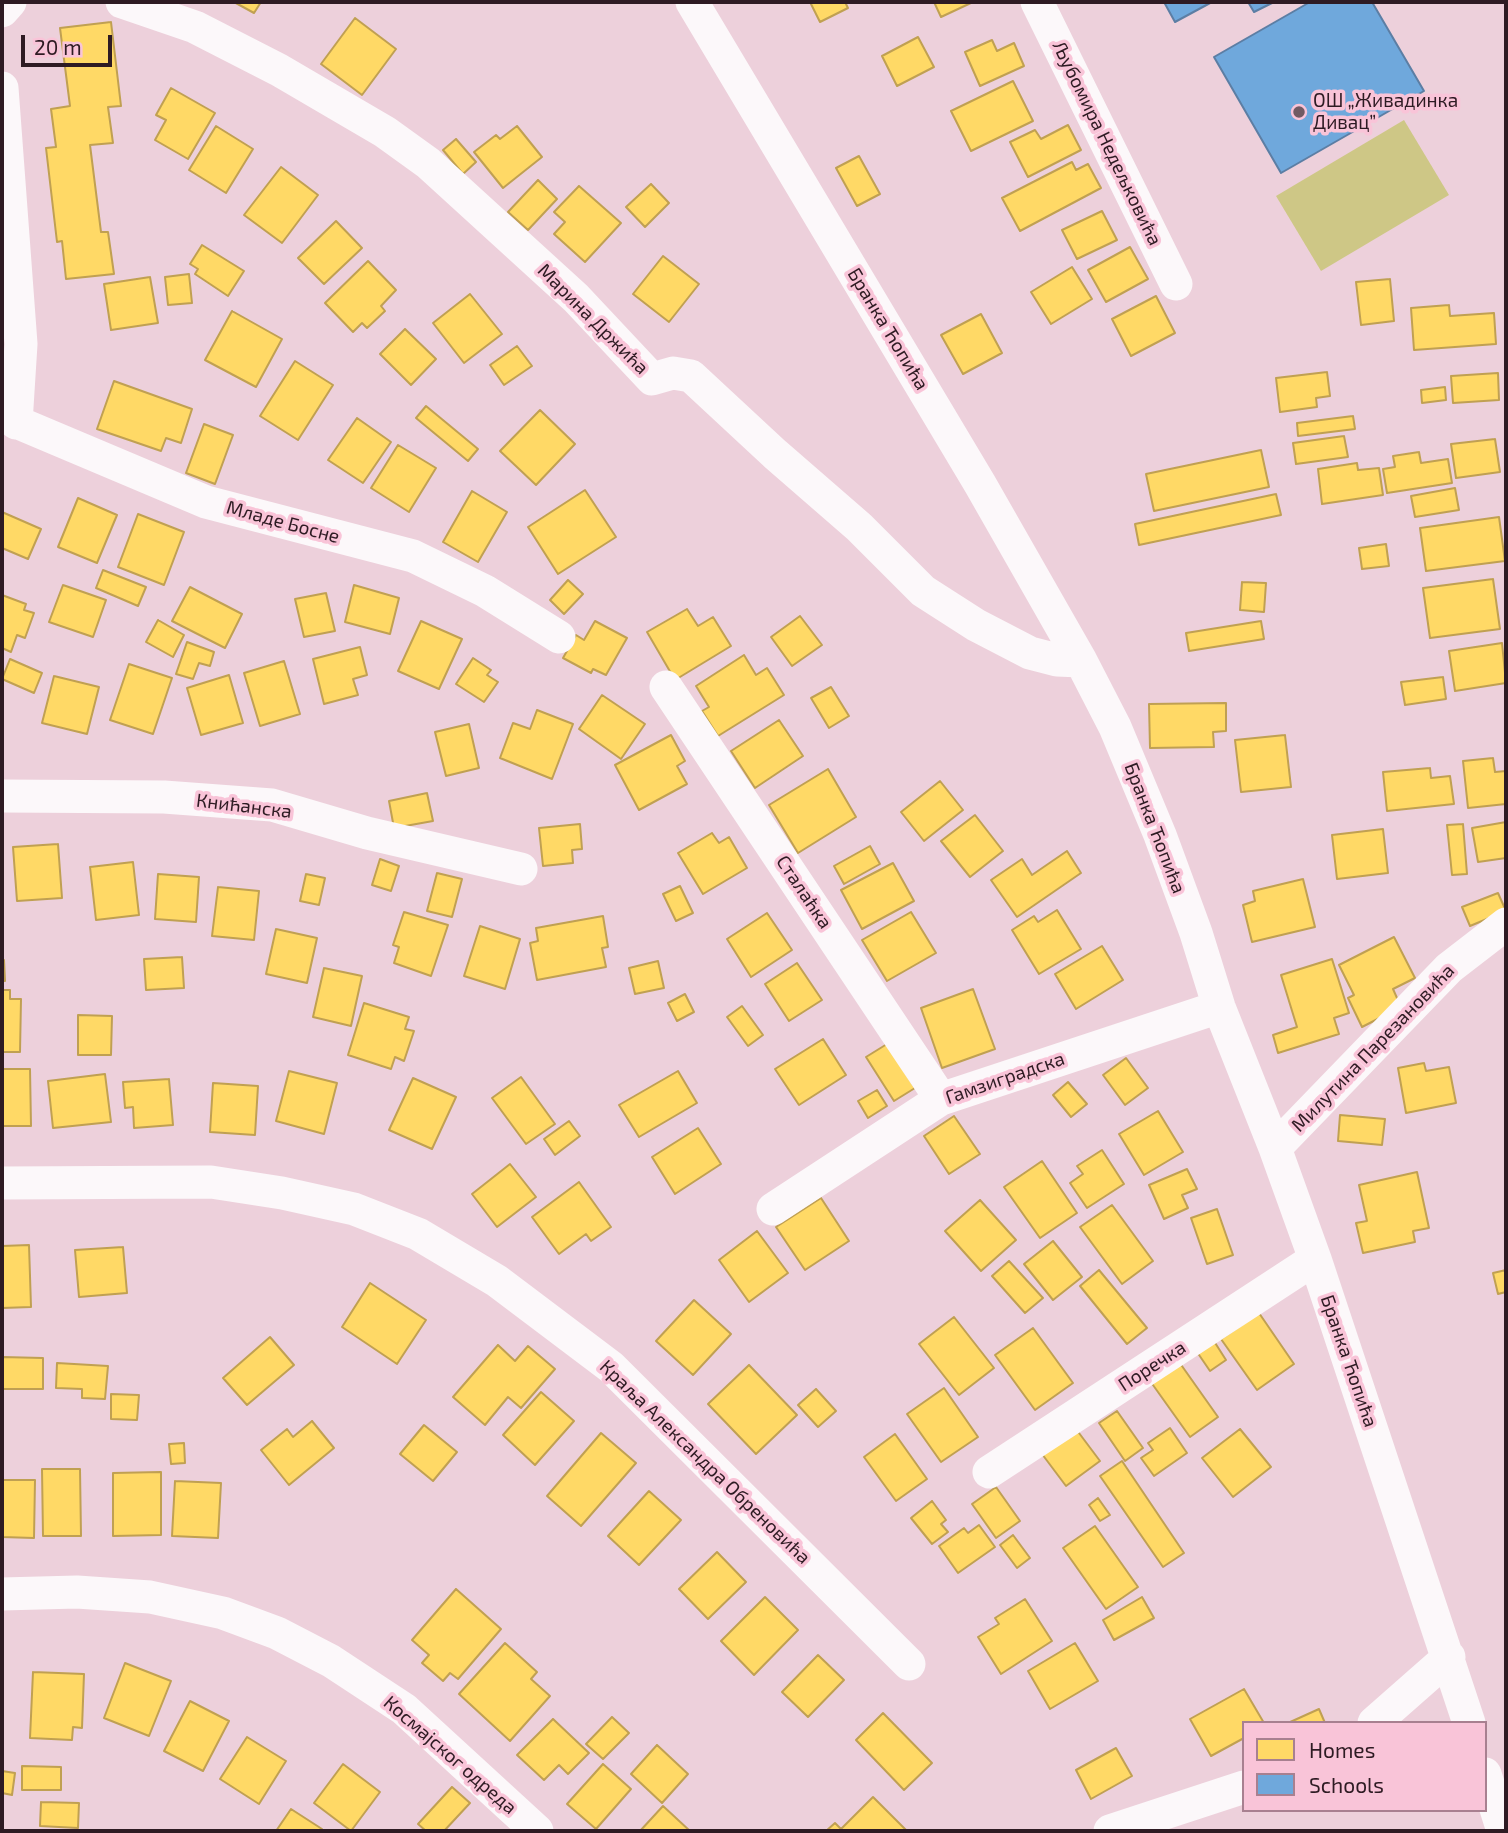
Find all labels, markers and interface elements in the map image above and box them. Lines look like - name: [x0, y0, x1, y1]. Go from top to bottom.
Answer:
- scale bar: [24, 21, 116, 65]
- text: 20 m: [34, 34, 82, 59]
- street label: Љубомира Недељковића: [1047, 37, 1167, 249]
- place label: ОШ „Живадинка Дивац”: [1313, 90, 1458, 134]
- marker: ОШ „Живадинка Дивац”: [1291, 104, 1307, 120]
- street label: Марина Држића: [533, 259, 653, 379]
- street label: Бранка Ћопића: [843, 264, 933, 394]
- street label: Младе Босне: [224, 496, 342, 548]
- street label: Бранка Ћопића: [1120, 759, 1190, 897]
- street label: Книћанска: [195, 789, 293, 823]
- street label: Сталаћка: [771, 851, 837, 933]
- street label: Милутина Парезановића: [1287, 959, 1459, 1137]
- street label: Гамзиградска: [942, 1047, 1068, 1109]
- street label: Бранка Ћопића: [1316, 1292, 1382, 1430]
- street label: Поречка: [1114, 1336, 1190, 1396]
- street label: Краља Александра Обреновића: [595, 1355, 815, 1569]
- street label: Космајског одреда: [379, 1691, 521, 1819]
- legend: [1242, 1721, 1487, 1812]
- text: Homes: [1309, 1737, 1375, 1762]
- text: Schools: [1309, 1772, 1384, 1797]

